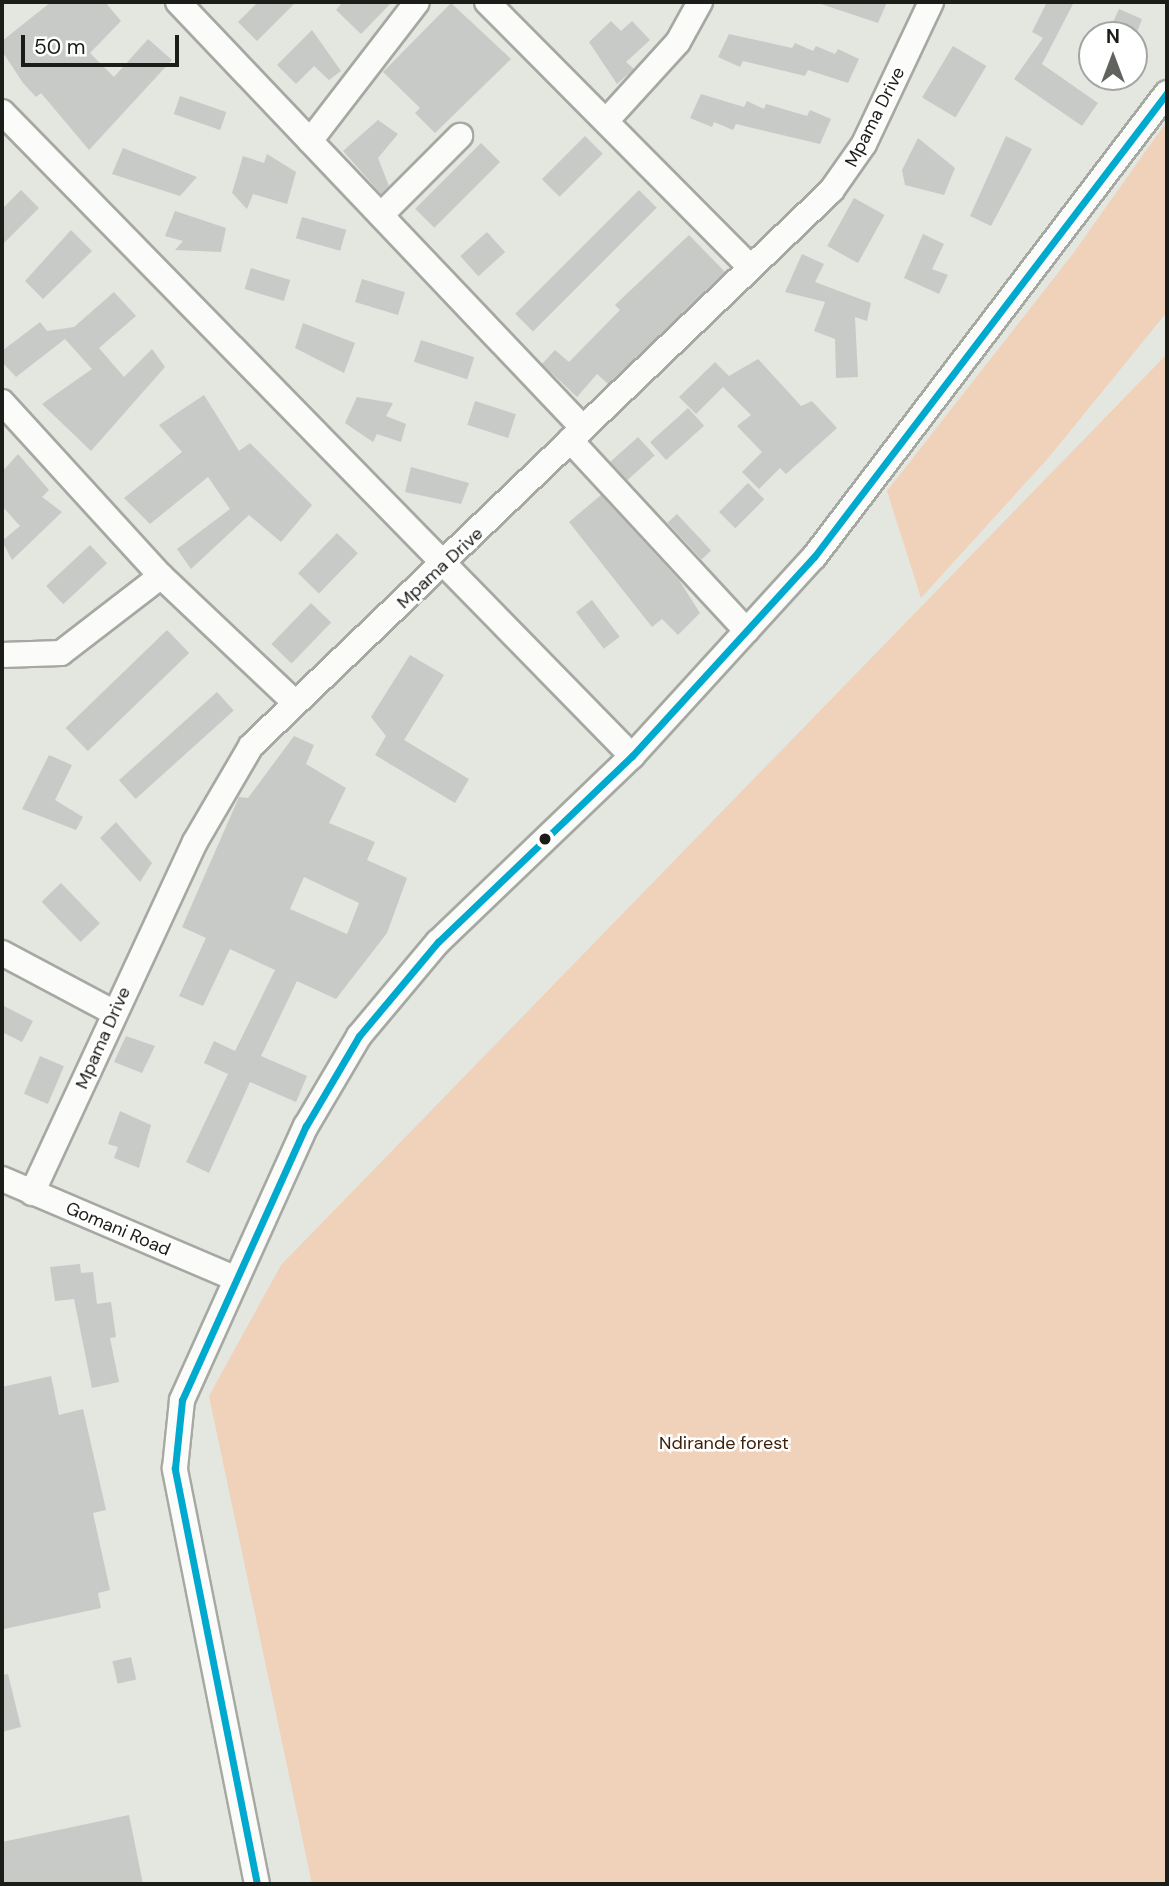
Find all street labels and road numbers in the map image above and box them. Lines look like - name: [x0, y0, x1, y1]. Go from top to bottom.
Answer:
- street label: Mpama Drive: [841, 63, 909, 171]
- street label: Mpama Drive: [393, 523, 487, 613]
- street label: Mpama Drive: [71, 984, 135, 1092]
- street label: Gomani Road: [62, 1197, 174, 1261]

